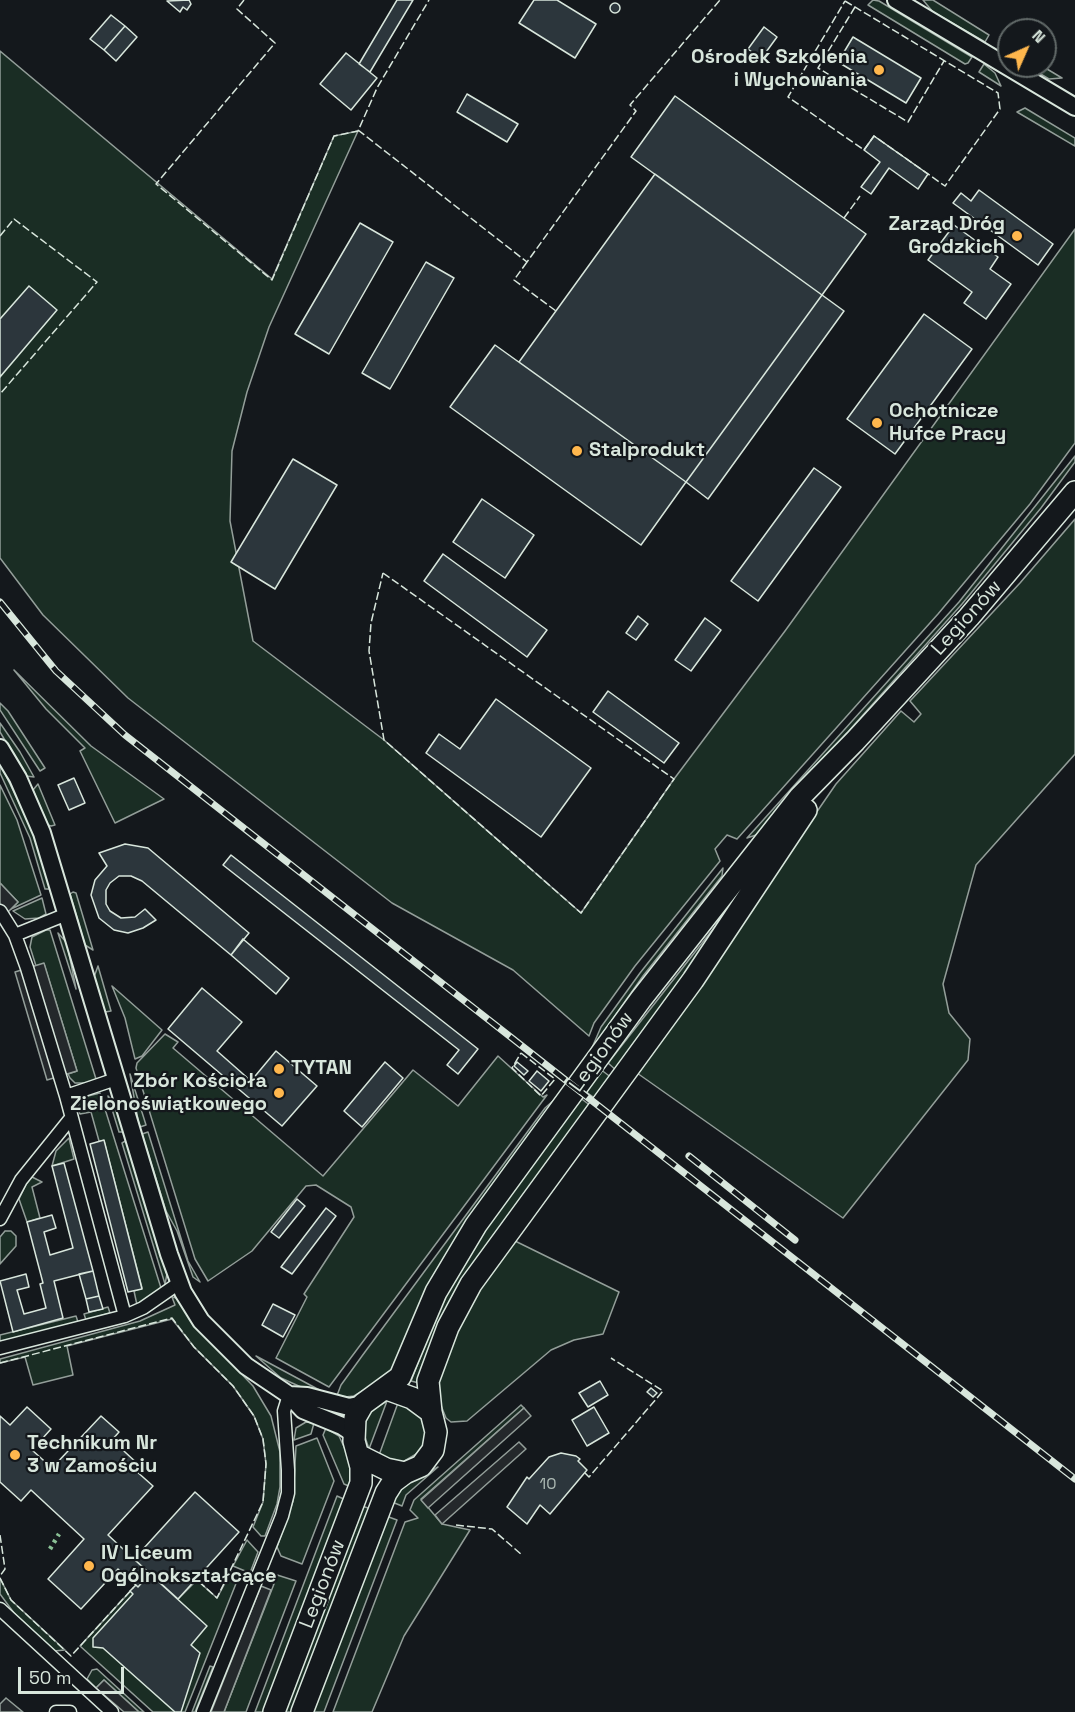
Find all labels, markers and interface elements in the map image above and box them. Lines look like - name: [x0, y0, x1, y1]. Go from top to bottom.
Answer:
- north arrow: [997, 18, 1057, 78]
- text: N: [1027, 25, 1050, 48]
- place label: Ośrodek Szkolenia i Wychowania: [691, 46, 867, 93]
- marker: Ośrodek Szkolenia i Wychowania: [872, 63, 886, 77]
- place label: Zarząd Dróg Grodzkich: [889, 213, 1005, 260]
- marker: Zarząd Dróg Grodzkich: [1010, 229, 1024, 243]
- place label: Ochotnicze Hufce Pracy: [889, 400, 1006, 447]
- marker: Ochotnicze Hufce Pracy: [870, 416, 884, 430]
- place label: Stalprodukt: [589, 439, 705, 463]
- marker: Stalprodukt: [570, 444, 584, 458]
- street label: Legionów: [927, 575, 1007, 661]
- street label: Legionów: [565, 1007, 639, 1097]
- place label: TYTAN: [291, 1057, 352, 1081]
- marker: TYTAN: [272, 1062, 286, 1076]
- place label: Zbór Kościoła Zielonoświątkowego: [70, 1070, 267, 1117]
- marker: Zbór Kościoła Zielonoświątkowego: [272, 1086, 286, 1100]
- place label: Technikum Nr 3 w Zamościu: [27, 1432, 157, 1479]
- marker: Technikum Nr 3 w Zamościu: [8, 1448, 22, 1462]
- house number: 10: [540, 1475, 556, 1495]
- street label: Legionów: [295, 1536, 351, 1632]
- place label: IV Liceum Ogólnokształcące: [101, 1542, 276, 1589]
- marker: IV Liceum Ogólnokształcące: [82, 1559, 96, 1573]
- scale bar: [21, 1655, 128, 1693]
- text: 50 m: [29, 1666, 71, 1689]

